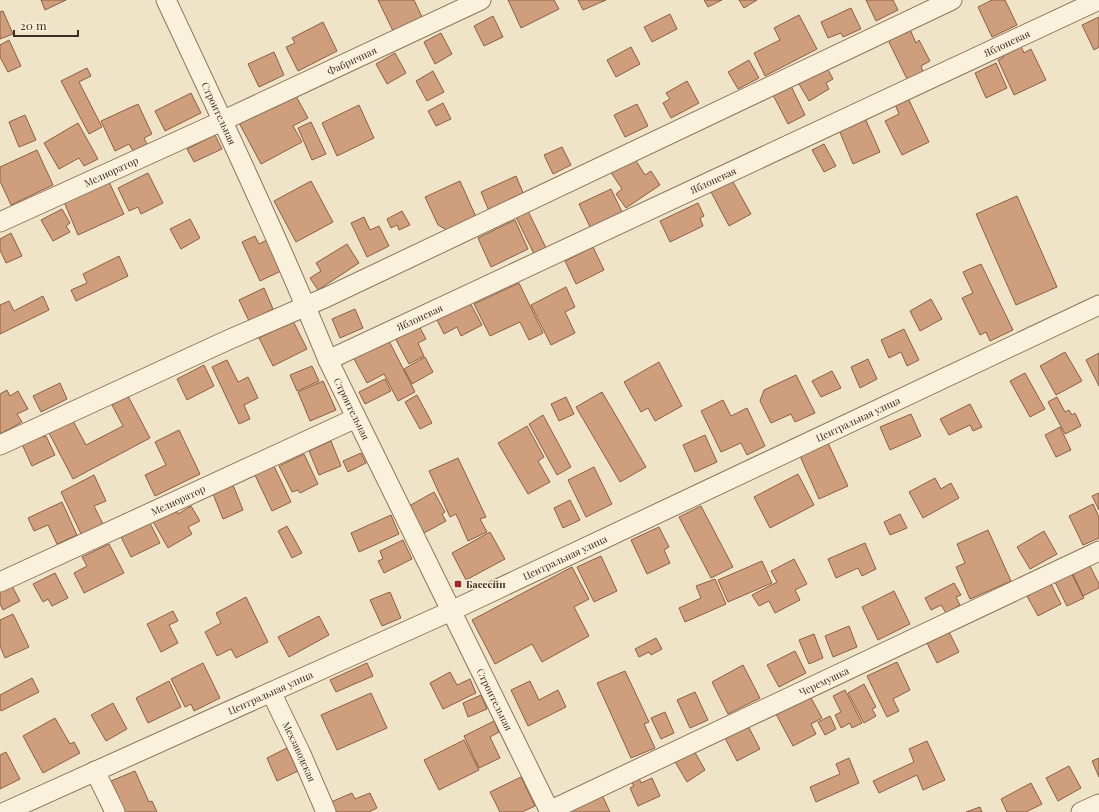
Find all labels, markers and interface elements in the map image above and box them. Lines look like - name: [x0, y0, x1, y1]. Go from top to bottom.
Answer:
- scale bar: [14, 12, 78, 38]
- text: 20 m: [20, 17, 47, 33]
- street label: Яблоневая: [980, 26, 1033, 60]
- street label: Фабричная: [325, 43, 379, 78]
- street label: Строительная: [198, 80, 240, 147]
- street label: Мелиоратор: [82, 153, 141, 190]
- street label: Яблоневая: [687, 163, 739, 197]
- street label: Яблоневая: [393, 300, 445, 334]
- street label: Строительная: [331, 375, 373, 443]
- street label: Центральная улица: [813, 393, 902, 445]
- street label: Мелиоратор: [149, 481, 208, 519]
- street label: Центральная улица: [520, 531, 609, 583]
- place label: Бассейн: [466, 577, 506, 591]
- marker: Бассейн: [453, 579, 463, 589]
- street label: Черемушка: [797, 663, 851, 699]
- street label: Строительная: [474, 666, 516, 733]
- street label: Центральная улица: [226, 667, 315, 718]
- street label: Мехзаводская: [279, 719, 319, 784]

